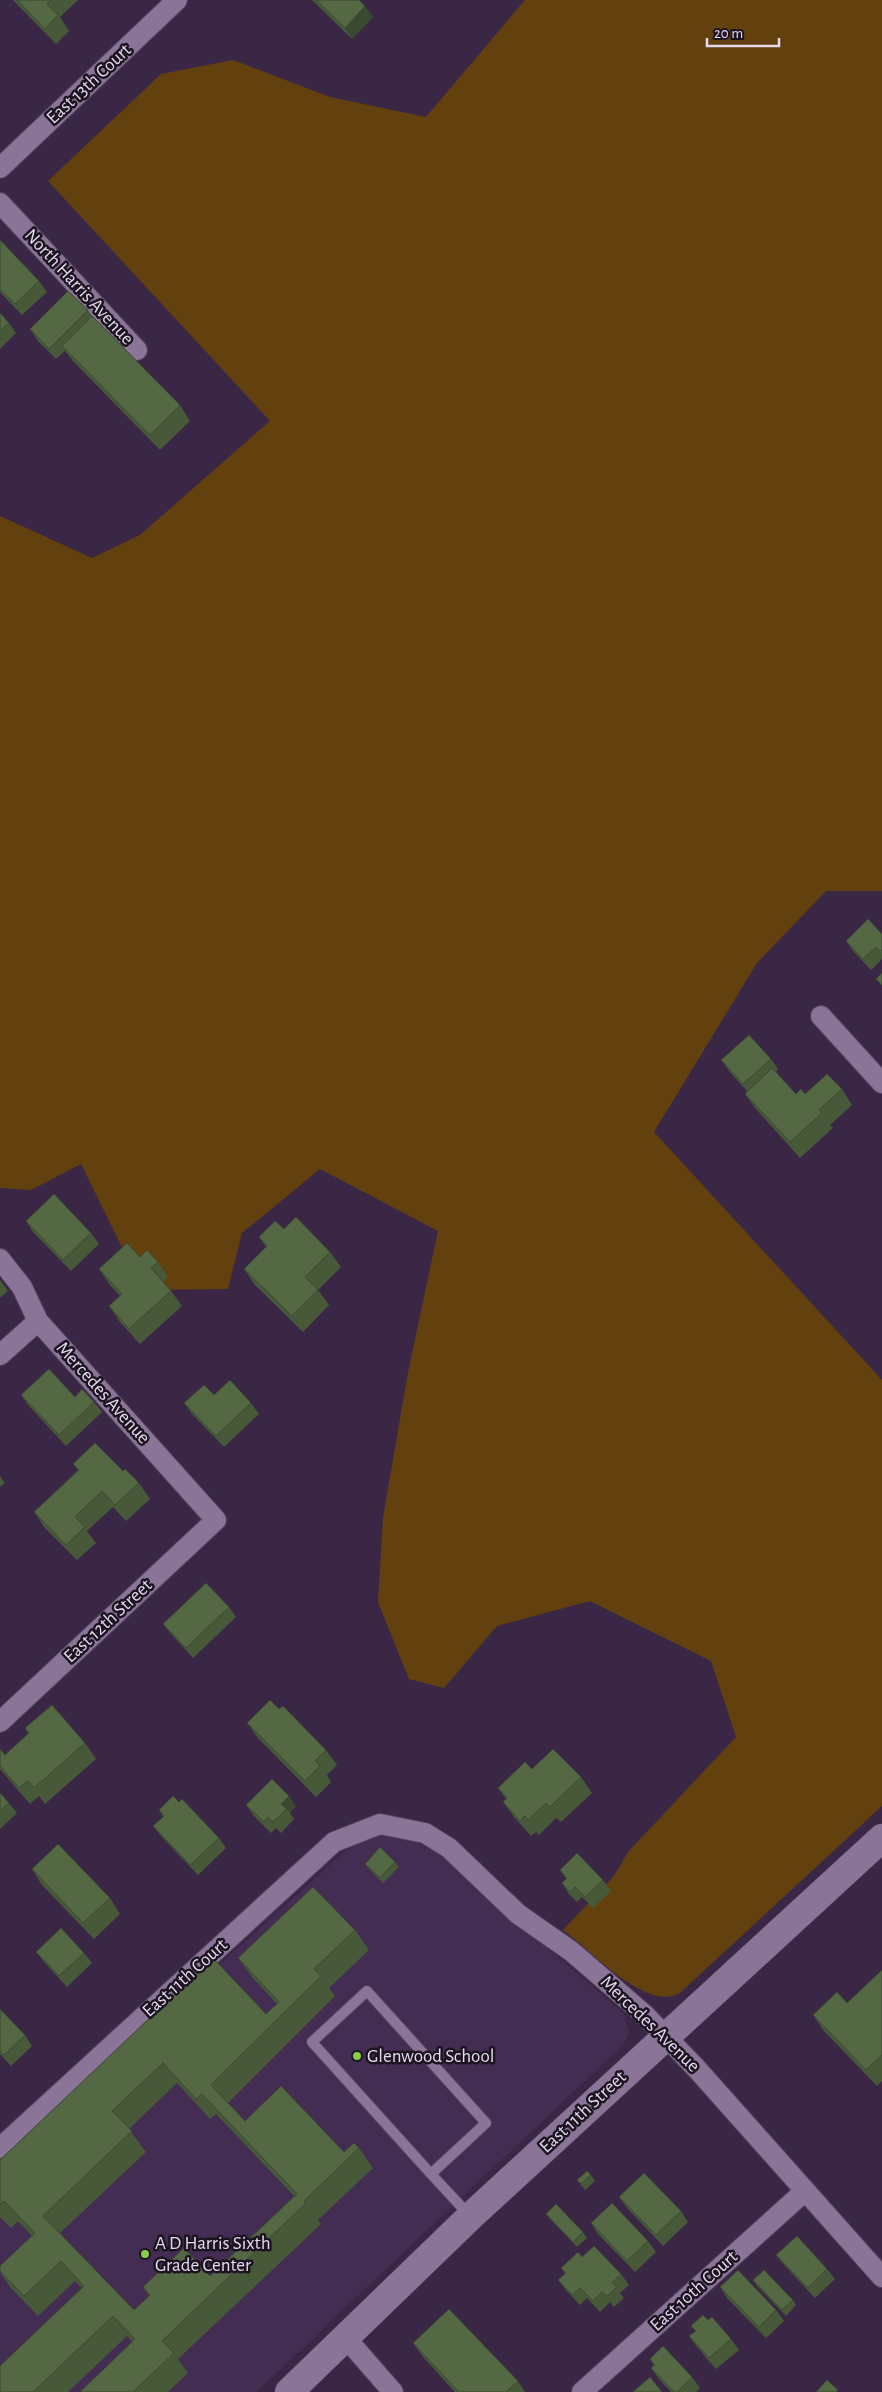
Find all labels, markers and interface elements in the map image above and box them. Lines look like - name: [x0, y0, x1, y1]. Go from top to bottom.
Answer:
- scale bar: [707, 15, 780, 47]
- text: 20 m: [714, 26, 743, 41]
- street label: East 13th Court: [43, 40, 135, 128]
- street label: North Harris Avenue: [21, 225, 137, 349]
- street label: Mercedes Avenue: [53, 1338, 153, 1448]
- street label: East 12th Street: [60, 1576, 156, 1666]
- street label: East 11th Court: [139, 1935, 231, 2021]
- street label: Mercedes Avenue: [597, 1972, 703, 2076]
- place label: Glenwood School: [367, 2047, 494, 2066]
- marker: Glenwood School: [351, 2050, 363, 2062]
- street label: East 11th Street: [536, 2067, 630, 2157]
- place label: A D Harris Sixth Grade Center: [155, 2234, 271, 2275]
- street label: East 10th Court: [647, 2247, 741, 2335]
- marker: A D Harris Sixth Grade Center: [139, 2248, 151, 2260]

